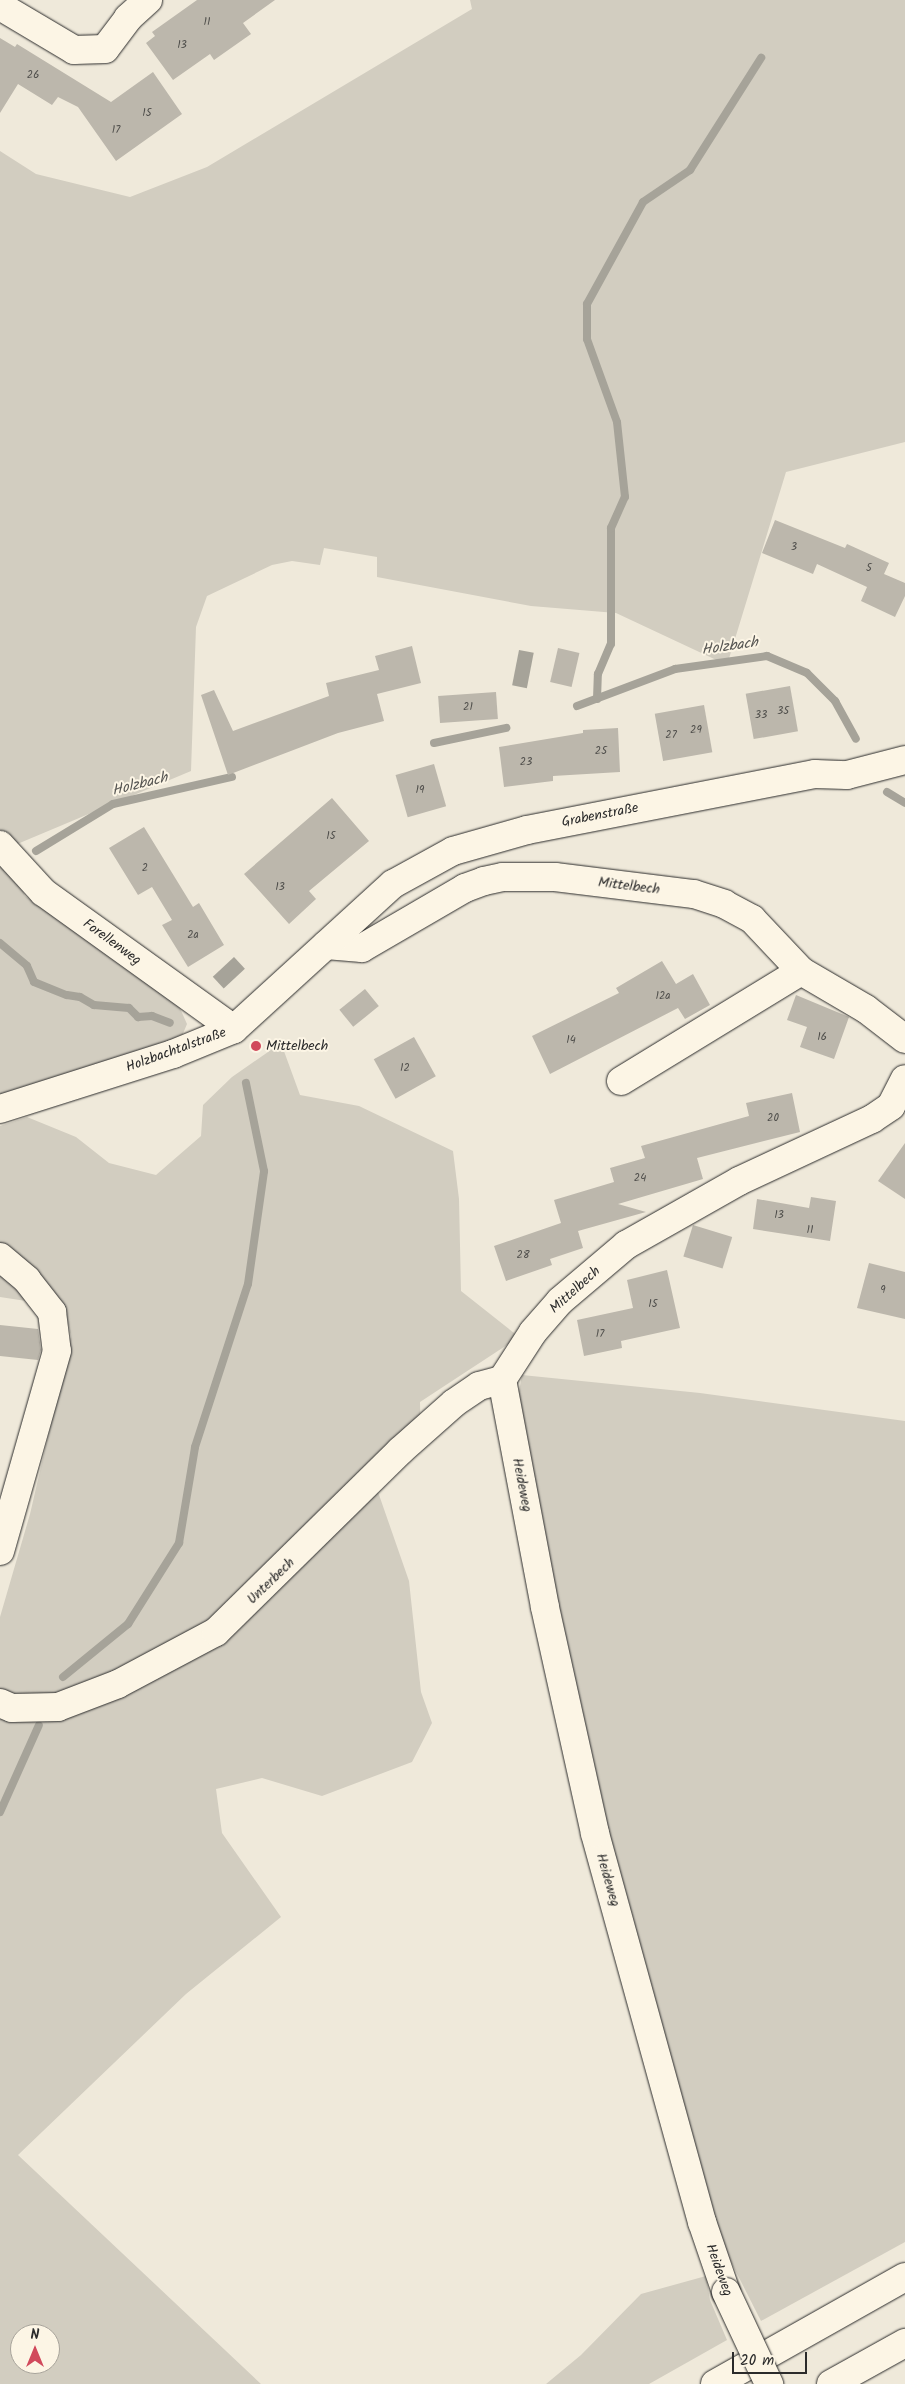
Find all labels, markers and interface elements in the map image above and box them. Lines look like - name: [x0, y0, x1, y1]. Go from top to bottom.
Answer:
- house number: 11: [204, 15, 210, 29]
- house number: 13: [177, 38, 187, 52]
- house number: 26: [27, 68, 39, 82]
- house number: 15: [142, 106, 152, 120]
- house number: 17: [112, 123, 120, 137]
- house number: 3: [791, 540, 797, 554]
- house number: 5: [866, 561, 872, 575]
- water label: Holzbach: [701, 634, 759, 660]
- house number: 21: [463, 700, 473, 714]
- house number: 35: [777, 704, 789, 718]
- house number: 33: [755, 708, 767, 722]
- house number: 29: [690, 723, 702, 737]
- house number: 27: [665, 728, 677, 742]
- house number: 25: [595, 744, 607, 758]
- house number: 23: [520, 755, 532, 769]
- water label: Holzbach: [110, 769, 170, 801]
- house number: 19: [416, 783, 424, 797]
- street label: Grabenstraße: [560, 799, 640, 831]
- house number: 15: [326, 829, 336, 843]
- house number: 2: [142, 861, 148, 875]
- street label: Mittelbech: [597, 874, 661, 898]
- house number: 13: [275, 880, 285, 894]
- street label: Forellenweg: [80, 915, 144, 969]
- house number: 2a: [187, 928, 199, 942]
- house number: 12a: [655, 989, 671, 1003]
- street label: Holzbachtalstraße: [124, 1024, 228, 1076]
- house number: 16: [817, 1030, 827, 1044]
- house number: 14: [566, 1033, 576, 1047]
- place label: Mittelbech: [266, 1038, 328, 1054]
- marker: Mittelbech: [250, 1040, 262, 1052]
- house number: 12: [400, 1061, 410, 1075]
- house number: 20: [767, 1111, 779, 1125]
- house number: 24: [634, 1171, 646, 1185]
- house number: 13: [774, 1208, 784, 1222]
- house number: 11: [807, 1223, 813, 1237]
- house number: 28: [516, 1248, 530, 1262]
- street label: Mittelbech: [546, 1263, 604, 1317]
- house number: 9: [880, 1283, 886, 1297]
- house number: 15: [648, 1297, 658, 1311]
- house number: 17: [596, 1327, 604, 1341]
- street label: Heideweg: [509, 1457, 535, 1513]
- street label: Unterbech: [244, 1554, 298, 1608]
- street label: Heideweg: [592, 1851, 624, 1909]
- street label: Heideweg: [702, 2241, 736, 2299]
- north arrow: [10, 2324, 60, 2374]
- text: N: [31, 2324, 39, 2346]
- scale bar: [735, 2342, 810, 2374]
- text: 20 m: [740, 2349, 774, 2373]

